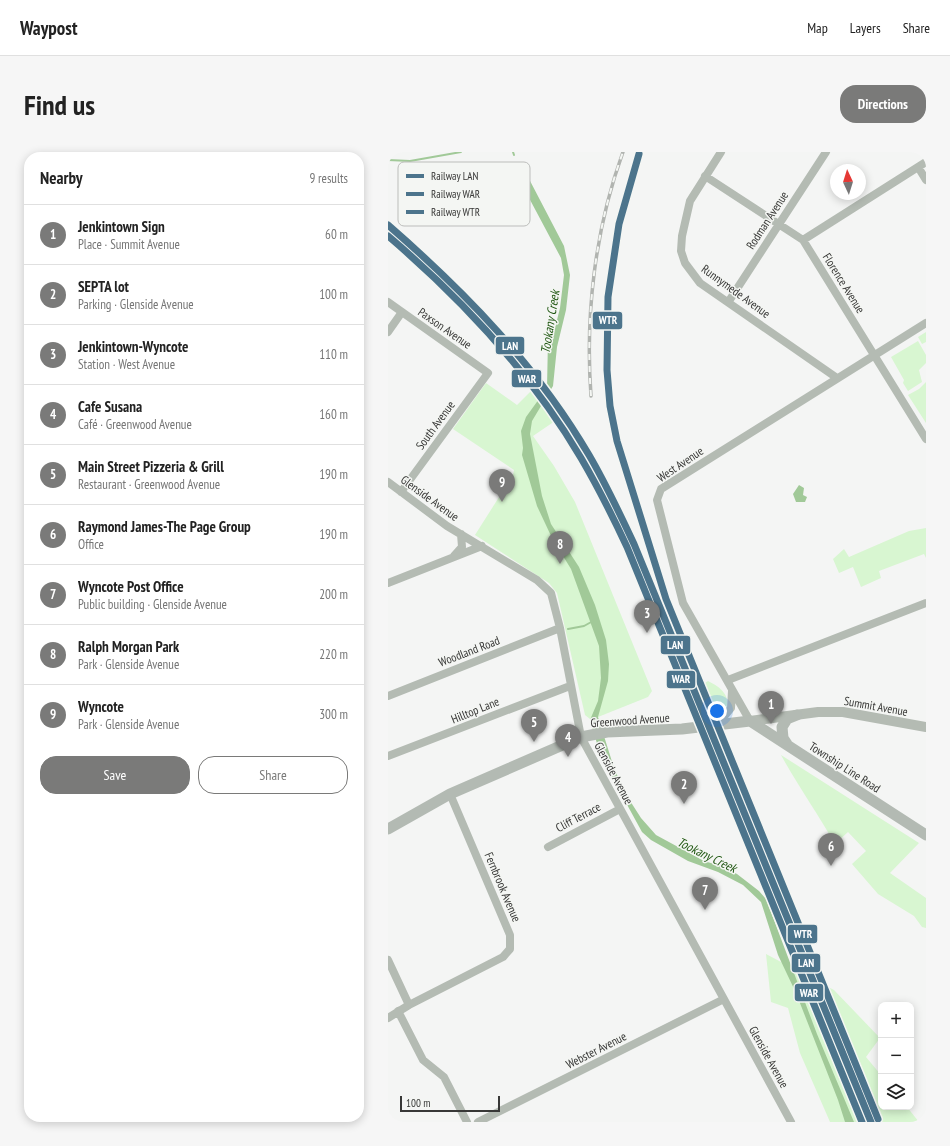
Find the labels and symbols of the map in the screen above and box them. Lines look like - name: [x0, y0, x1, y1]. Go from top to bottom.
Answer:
- legend: [398, 162, 530, 226]
- north arrow: [830, 164, 866, 200]
- text: Railway LAN: [431, 169, 479, 183]
- text: Railway WAR: [431, 187, 480, 201]
- street label: Rodman Avenue: [743, 188, 791, 252]
- text: Railway WTR: [431, 205, 480, 219]
- street label: Florence Avenue: [820, 250, 868, 316]
- street label: Runnymede Avenue: [699, 261, 773, 321]
- water label: Tookany Creek: [537, 287, 564, 355]
- street label: Paxson Avenue: [415, 304, 475, 352]
- line badge: WTR: [592, 311, 623, 330]
- text: WTR: [598, 313, 618, 327]
- line badge: LAN: [495, 336, 525, 355]
- text: LAN: [502, 339, 518, 353]
- line badge: WAR: [511, 369, 542, 388]
- text: WAR: [517, 372, 537, 386]
- street label: South Avenue: [412, 398, 458, 452]
- street label: West Avenue: [654, 443, 706, 485]
- pin: 9: [489, 469, 515, 502]
- street label: Glenside Avenue: [398, 472, 462, 524]
- pin: 8: [547, 531, 573, 564]
- pin: 3: [634, 600, 660, 633]
- street label: Woodland Road: [436, 632, 502, 670]
- line badge: LAN: [660, 635, 691, 655]
- text: LAN: [667, 638, 683, 652]
- line badge: WAR: [666, 670, 696, 689]
- text: WAR: [671, 672, 691, 686]
- pin: 1: [758, 691, 784, 724]
- street label: Summit Avenue: [843, 693, 909, 719]
- street label: Hilltop Lane: [449, 694, 501, 726]
- your location: [707, 701, 727, 721]
- pin: 5: [521, 709, 547, 742]
- street label: Greenwood Avenue: [590, 710, 670, 730]
- pin: 4: [555, 724, 581, 757]
- street label: Township Line Road: [806, 738, 884, 796]
- street label: Glenside Avenue: [591, 739, 637, 807]
- pin: 2: [671, 771, 697, 804]
- street label: Cliff Terrace: [553, 799, 603, 835]
- water label: Tookany Creek: [675, 833, 741, 878]
- pin: 6: [818, 833, 844, 866]
- street label: Fernbrook Avenue: [482, 850, 524, 924]
- pin: 7: [692, 877, 718, 910]
- line badge: WTR: [787, 924, 818, 944]
- text: WTR: [793, 927, 813, 941]
- line badge: LAN: [791, 953, 821, 973]
- text: LAN: [798, 956, 814, 970]
- line badge: WAR: [794, 983, 824, 1002]
- text: WAR: [799, 986, 819, 1000]
- street label: Glenside Avenue: [746, 1023, 792, 1091]
- street label: Webster Avenue: [563, 1028, 629, 1072]
- scale bar: [400, 1094, 500, 1113]

